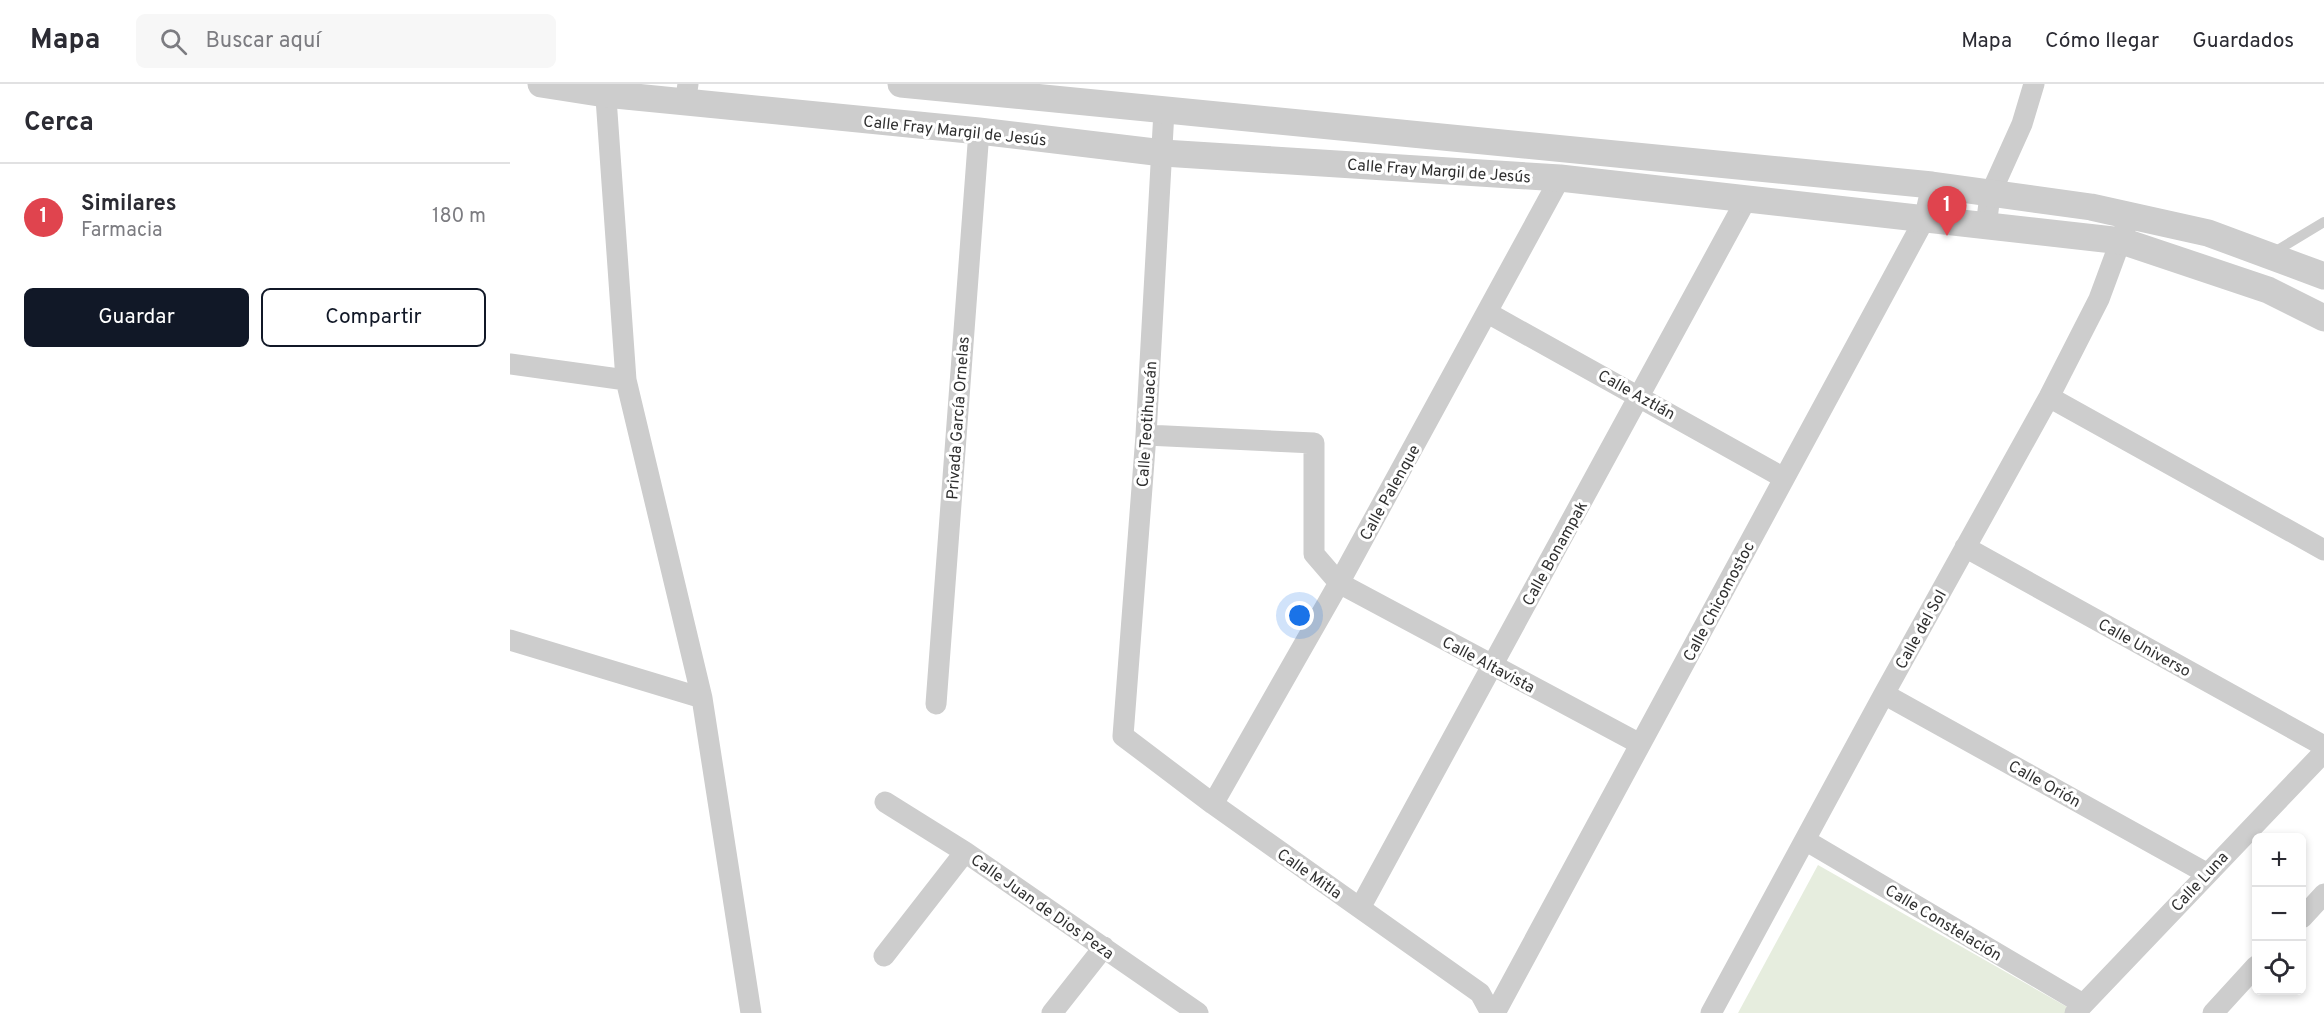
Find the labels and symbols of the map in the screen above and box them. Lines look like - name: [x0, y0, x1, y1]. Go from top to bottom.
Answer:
- street label: Calle Fray Margil de Jesús: [862, 112, 1047, 152]
- street label: Calle Fray Margil de Jesús: [1346, 156, 1531, 188]
- pin: 1: [1928, 186, 1966, 236]
- street label: Privada García Ornelas: [943, 336, 975, 500]
- street label: Calle Teotihuacán: [1134, 360, 1162, 488]
- street label: Calle Aztlán: [1594, 366, 1678, 425]
- street label: Calle Palenque: [1356, 442, 1425, 544]
- street label: Calle Bonampak: [1519, 498, 1593, 610]
- street label: Calle Chicomostoc: [1680, 539, 1760, 665]
- street label: Calle del Sol: [1892, 587, 1952, 673]
- your location: [1285, 601, 1314, 630]
- street label: Calle Universo: [2094, 615, 2194, 682]
- street label: Calle Altavista: [1438, 633, 1538, 699]
- street label: Calle Orión: [2004, 757, 2084, 813]
- street label: Calle Mitla: [1272, 845, 1345, 904]
- street label: Calle Luna: [2168, 848, 2233, 917]
- street label: Calle Juan de Dios Peza: [966, 851, 1117, 965]
- street label: Calle Constelación: [1881, 881, 2005, 966]

